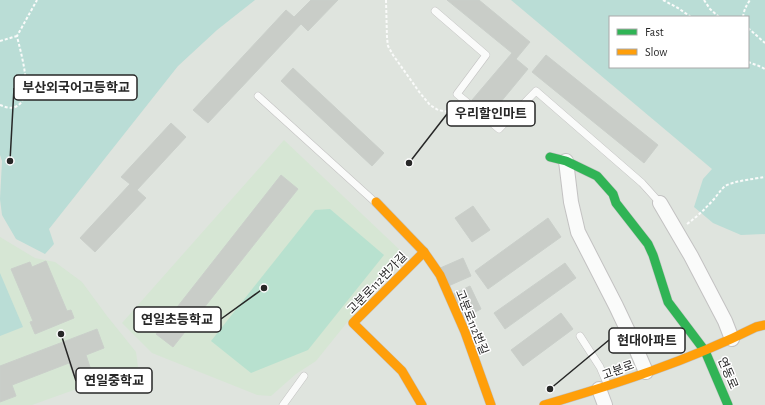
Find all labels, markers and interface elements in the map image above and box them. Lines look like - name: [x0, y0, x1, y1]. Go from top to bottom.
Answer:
- legend: [609, 16, 749, 68]
- text: Fast: [645, 26, 664, 38]
- text: Slow: [645, 46, 667, 58]
- callout: 부산외국어고등학교: [14, 75, 137, 100]
- text: 부산외국어고등학교: [22, 80, 130, 95]
- callout: 우리할인마트: [447, 101, 535, 126]
- text: 우리할인마트: [455, 106, 527, 121]
- street label: 고분로112번가길: [345, 250, 409, 316]
- street label: 고분로112번길: [454, 288, 490, 356]
- callout: 연일초등학교: [134, 307, 221, 332]
- text: 연일초등학교: [141, 312, 213, 327]
- callout: 현대아파트: [609, 328, 685, 353]
- text: 현대아파트: [617, 333, 677, 348]
- street label: 연동로: [716, 355, 740, 391]
- street label: 고분로: [600, 359, 636, 381]
- callout: 연일중학교: [76, 368, 152, 393]
- text: 연일중학교: [84, 373, 144, 388]

